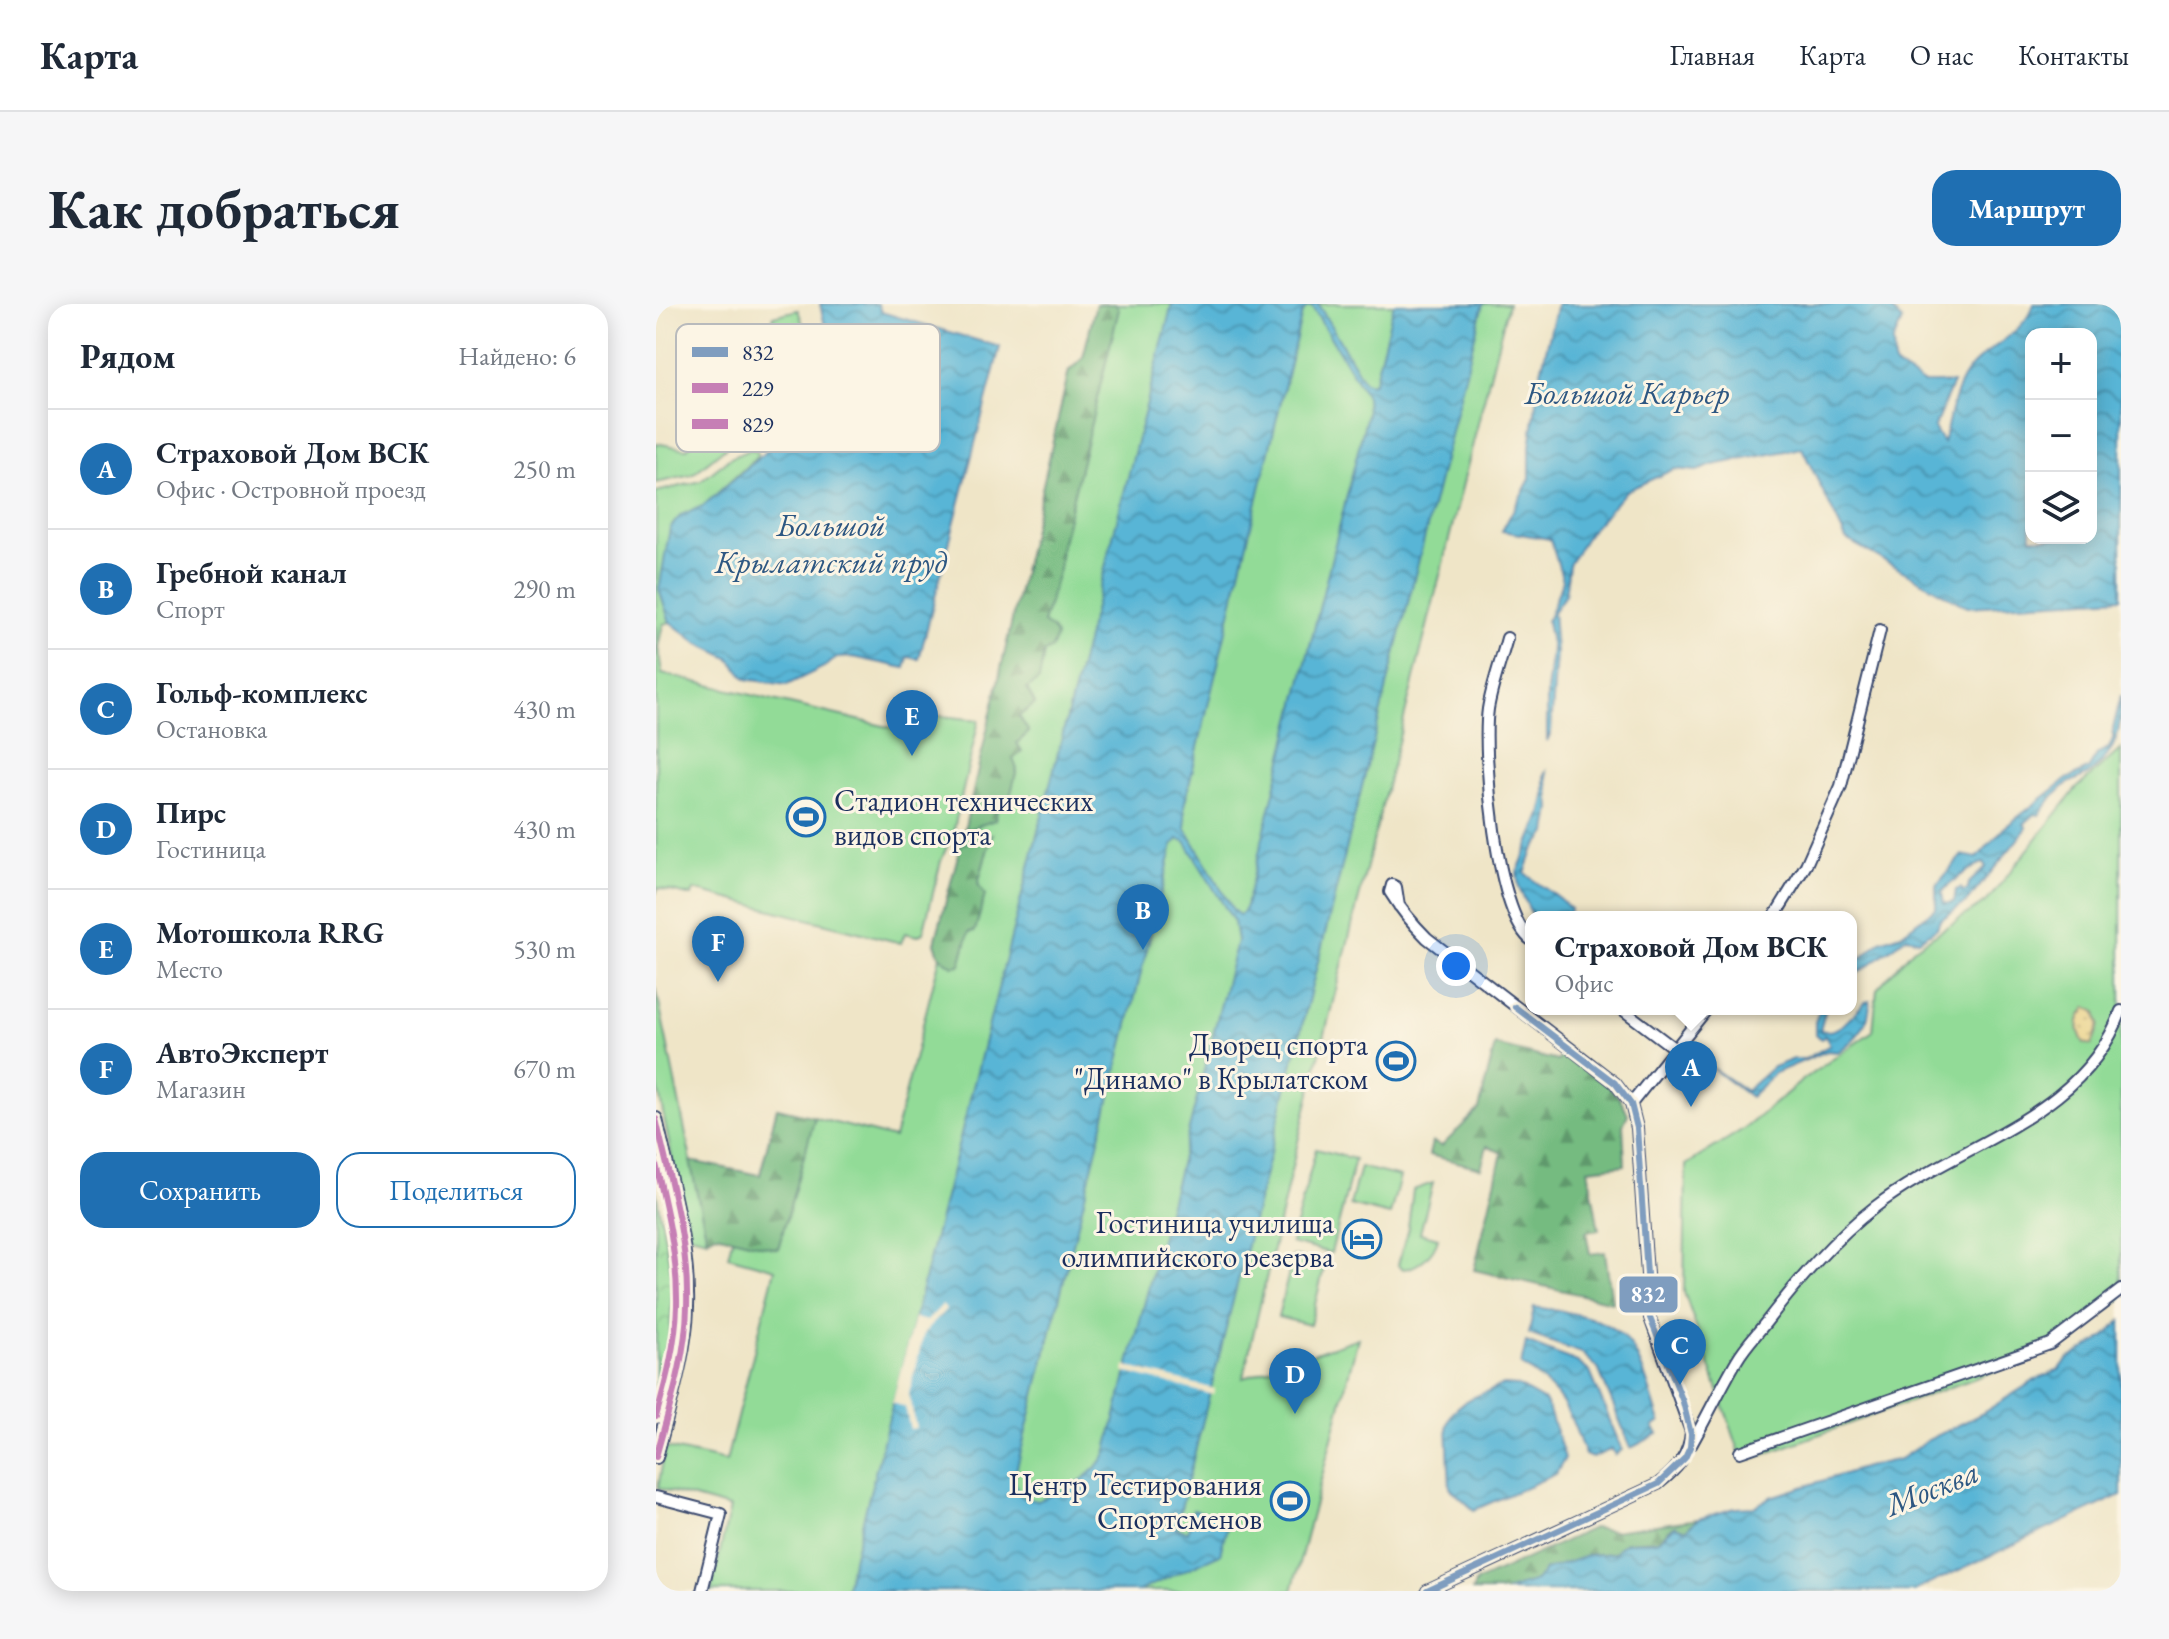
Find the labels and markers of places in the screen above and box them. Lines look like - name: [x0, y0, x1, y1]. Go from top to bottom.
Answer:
- pin: E: [886, 690, 938, 756]
- place label: Стадион технических видов спорта: [834, 781, 1093, 854]
- sports icon: Стадион технических видов спорта: [785, 796, 827, 838]
- pin: B: [1117, 884, 1169, 950]
- pin: F: [692, 916, 744, 982]
- place label: Дворец спорта "Динамо" в Крылатском: [1074, 1025, 1368, 1098]
- sports icon: Дворец спорта "Динамо" в Крылатском: [1375, 1040, 1417, 1082]
- pin: A: [1665, 1041, 1717, 1107]
- place label: Гостиница училища олимпийского резерва: [1062, 1203, 1334, 1276]
- hotel icon: Гостиница училища олимпийского резерва: [1341, 1218, 1383, 1260]
- pin: C: [1654, 1319, 1706, 1385]
- pin: D: [1269, 1348, 1321, 1414]
- place label: Центр Тестирования Спортсменов: [1009, 1465, 1262, 1538]
- sports icon: Центр Тестирования Спортсменов: [1269, 1480, 1311, 1522]

